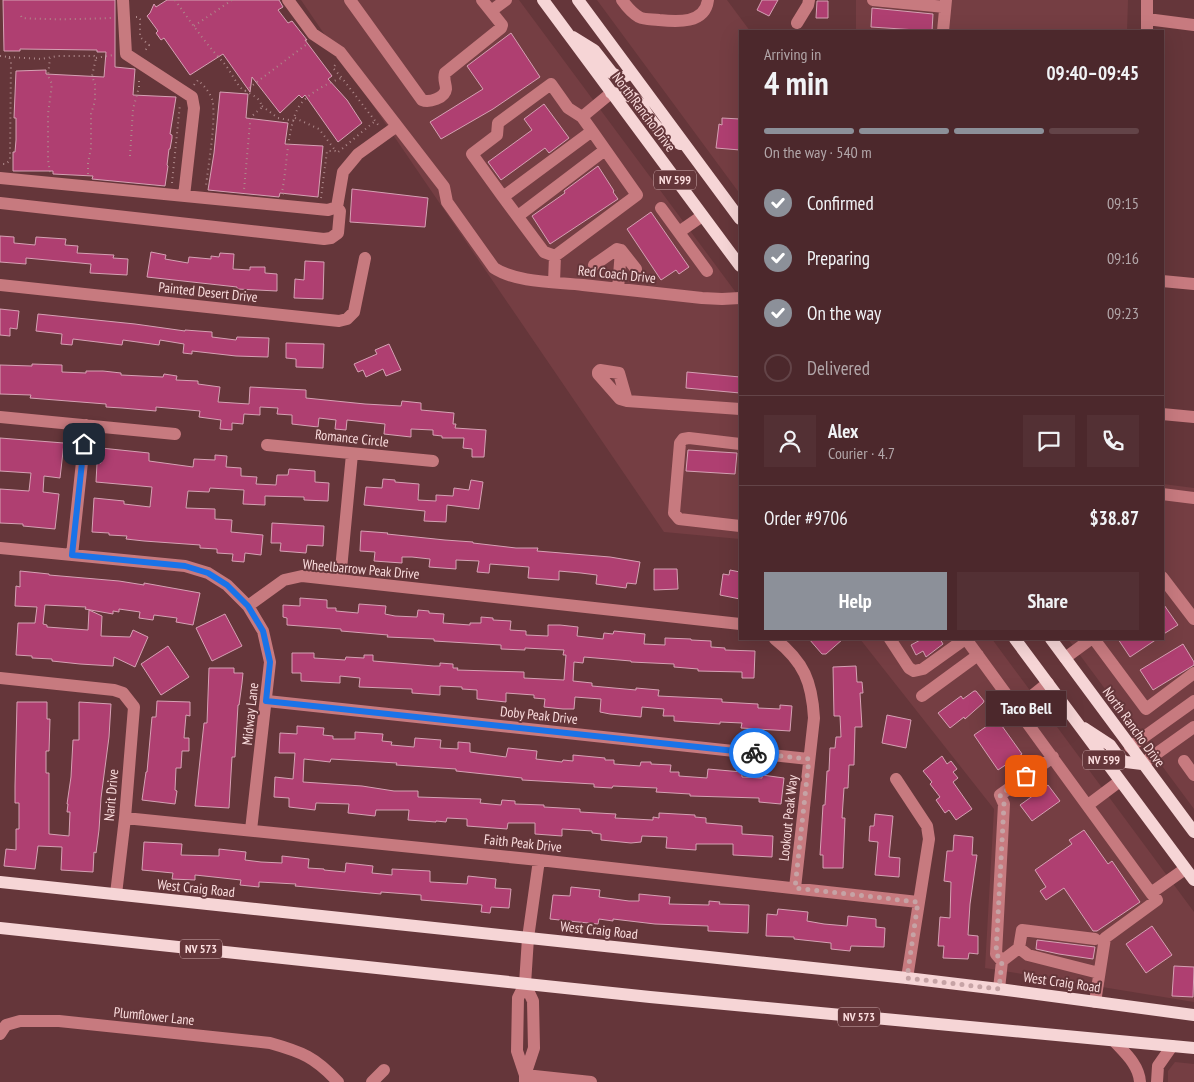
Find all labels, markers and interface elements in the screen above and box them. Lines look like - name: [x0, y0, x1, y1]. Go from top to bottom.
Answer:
- text: Arriving in: [764, 44, 821, 64]
- text: 09:40–09:45: [1046, 61, 1139, 85]
- text: 4 min: [764, 62, 829, 104]
- street label: North Rancho Drive: [608, 69, 680, 155]
- text: On the way · 540 m: [764, 142, 872, 162]
- road number: NV 599: [654, 170, 696, 190]
- icon: check: [764, 189, 792, 217]
- text: Confirmed: [807, 191, 874, 215]
- text: 09:15: [1107, 193, 1139, 213]
- icon: check: [764, 244, 792, 272]
- text: Preparing: [807, 246, 870, 270]
- text: 09:16: [1107, 248, 1139, 268]
- street label: Red Coach Drive: [577, 261, 657, 287]
- street label: Painted Desert Drive: [158, 278, 259, 306]
- icon: check: [764, 299, 792, 327]
- text: On the way: [807, 301, 881, 325]
- text: 09:23: [1107, 303, 1139, 323]
- text: Delivered: [807, 356, 870, 380]
- button: person: [764, 415, 816, 467]
- button: chat: [1023, 415, 1075, 467]
- button: phone: [1087, 415, 1139, 467]
- text: Alex: [828, 419, 858, 443]
- pin: [63, 423, 105, 465]
- street label: Romance Circle: [314, 425, 390, 451]
- icon: home: [70, 430, 98, 458]
- text: Courier · 4.7: [828, 443, 895, 463]
- text: Order #9706: [764, 506, 848, 530]
- text: $38.87: [1090, 506, 1139, 530]
- street label: Wheelbarrow Peak Drive: [302, 555, 420, 583]
- button: Help: [764, 572, 947, 630]
- button: Share: [957, 572, 1139, 630]
- street label: Midway Lane: [238, 682, 262, 746]
- street label: North Rancho Drive: [1099, 683, 1169, 771]
- callout: Taco Bell: [986, 691, 1066, 726]
- text: Taco Bell: [1000, 698, 1052, 718]
- street label: Doby Peak Drive: [499, 702, 579, 728]
- courier: [729, 728, 779, 778]
- icon: bike: [740, 739, 768, 767]
- road number: NV 599: [1083, 750, 1125, 770]
- pin: [1005, 755, 1047, 797]
- icon: bag: [1012, 762, 1040, 790]
- street label: Narit Drive: [100, 768, 122, 822]
- street label: Lookout Peak Way: [775, 773, 802, 862]
- street label: Faith Peak Drive: [483, 830, 563, 856]
- street label: West Craig Road: [156, 875, 236, 901]
- street label: West Craig Road: [559, 917, 639, 943]
- road number: NV 573: [180, 940, 222, 959]
- street label: West Craig Road: [1022, 968, 1102, 996]
- street label: Plumflower Lane: [113, 1003, 195, 1029]
- road number: NV 573: [838, 1008, 880, 1026]

